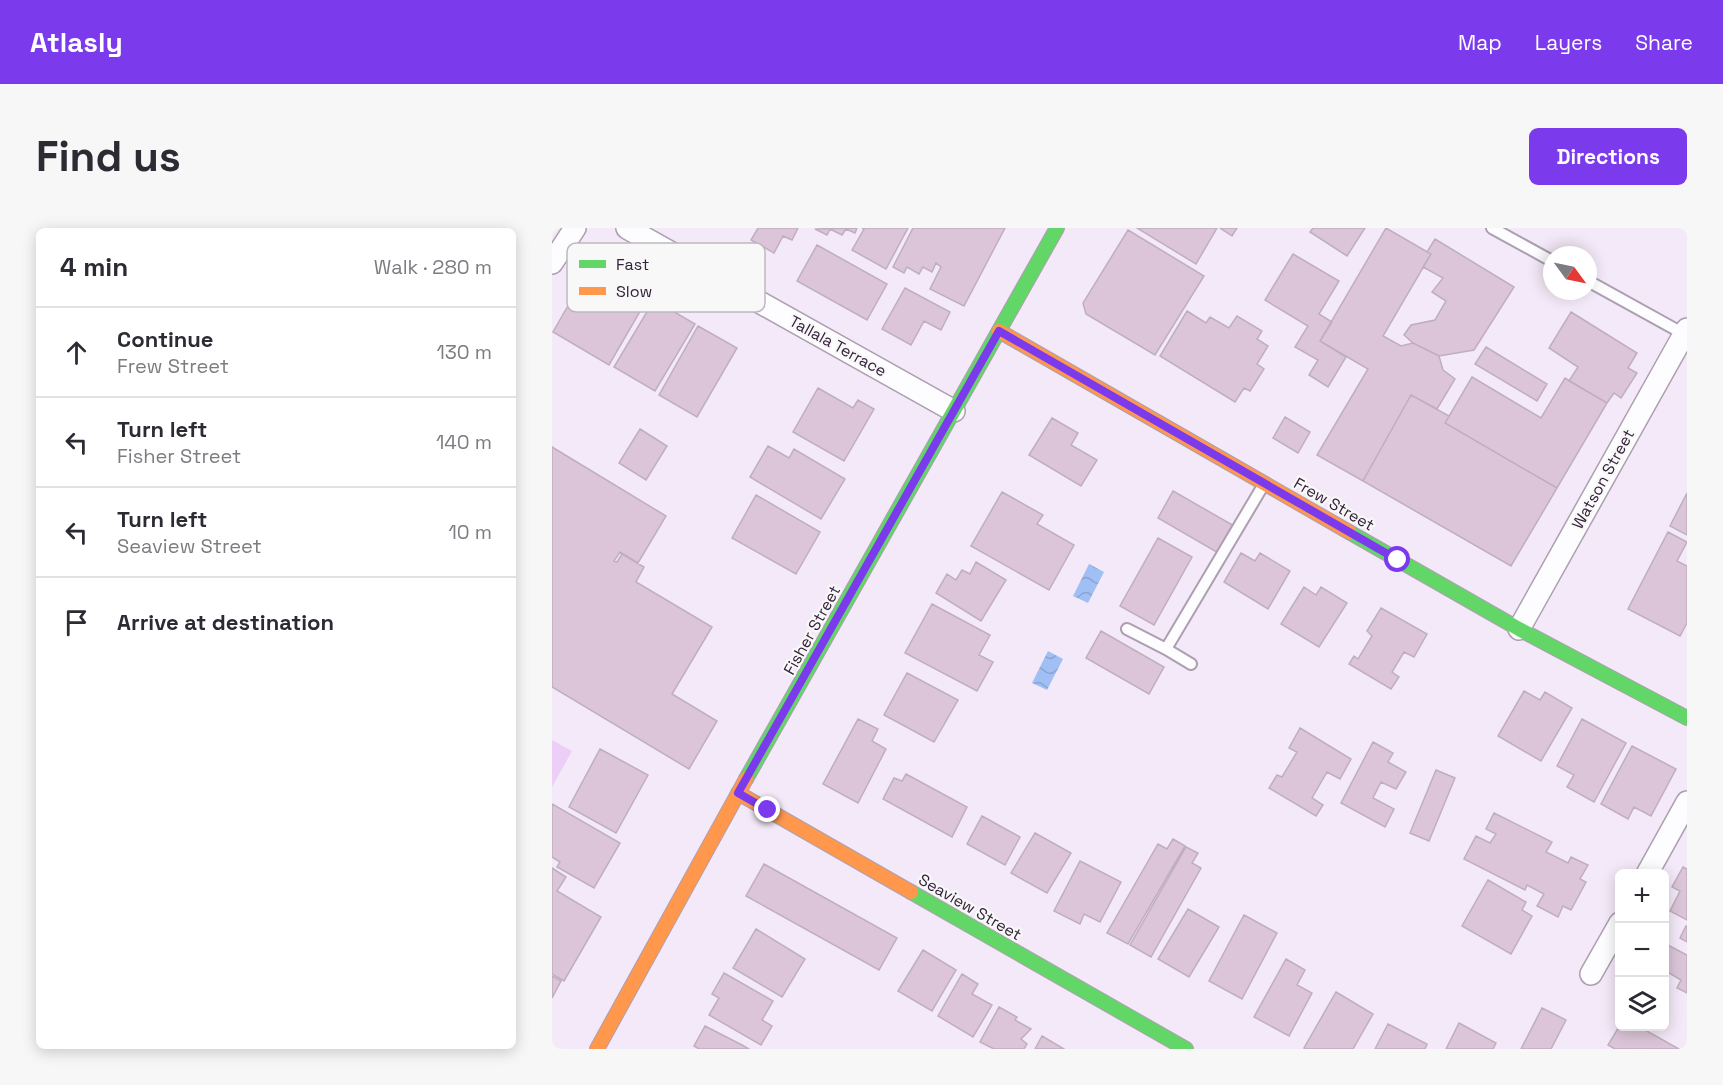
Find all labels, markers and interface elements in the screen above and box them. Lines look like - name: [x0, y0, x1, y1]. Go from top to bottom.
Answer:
- text: Atlasly: [30, 24, 123, 60]
- text: Map: [1458, 29, 1502, 56]
- text: Layers: [1535, 29, 1602, 56]
- text: Share: [1635, 29, 1693, 56]
- button: Directions: [1529, 128, 1687, 185]
- text: Find us: [36, 130, 181, 183]
- legend: [567, 243, 765, 312]
- north arrow: [1543, 246, 1597, 300]
- text: 4 min: [60, 250, 128, 284]
- text: Walk · 280 m: [374, 254, 492, 280]
- text: Fast: [616, 254, 649, 275]
- text: Slow: [616, 281, 652, 302]
- street label: Tallala Terrace: [786, 311, 890, 381]
- text: Continue: [117, 325, 213, 353]
- icon: ahead: [60, 336, 93, 369]
- text: 130 m: [436, 339, 492, 365]
- text: Frew Street: [117, 353, 229, 379]
- text: Turn left: [117, 415, 207, 443]
- street label: Watson Street: [1567, 425, 1639, 533]
- icon: left: [60, 426, 93, 459]
- text: 140 m: [436, 429, 492, 455]
- text: Fisher Street: [117, 443, 241, 469]
- street label: Frew Street: [1290, 473, 1378, 535]
- text: Turn left: [117, 505, 207, 533]
- icon: left: [60, 516, 93, 549]
- text: 10 m: [448, 519, 492, 545]
- text: Seaview Street: [117, 533, 262, 559]
- route start: [1384, 546, 1410, 572]
- street label: Fisher Street: [779, 581, 845, 679]
- icon: arrive: [60, 606, 93, 639]
- text: Arrive at destination: [117, 608, 334, 636]
- route end: [754, 796, 780, 822]
- street label: Seaview Street: [915, 869, 1025, 945]
- map controls: [1615, 869, 1669, 1031]
- button: +: [1615, 869, 1669, 923]
- button: −: [1615, 923, 1669, 977]
- button: layers: [1615, 977, 1669, 1031]

